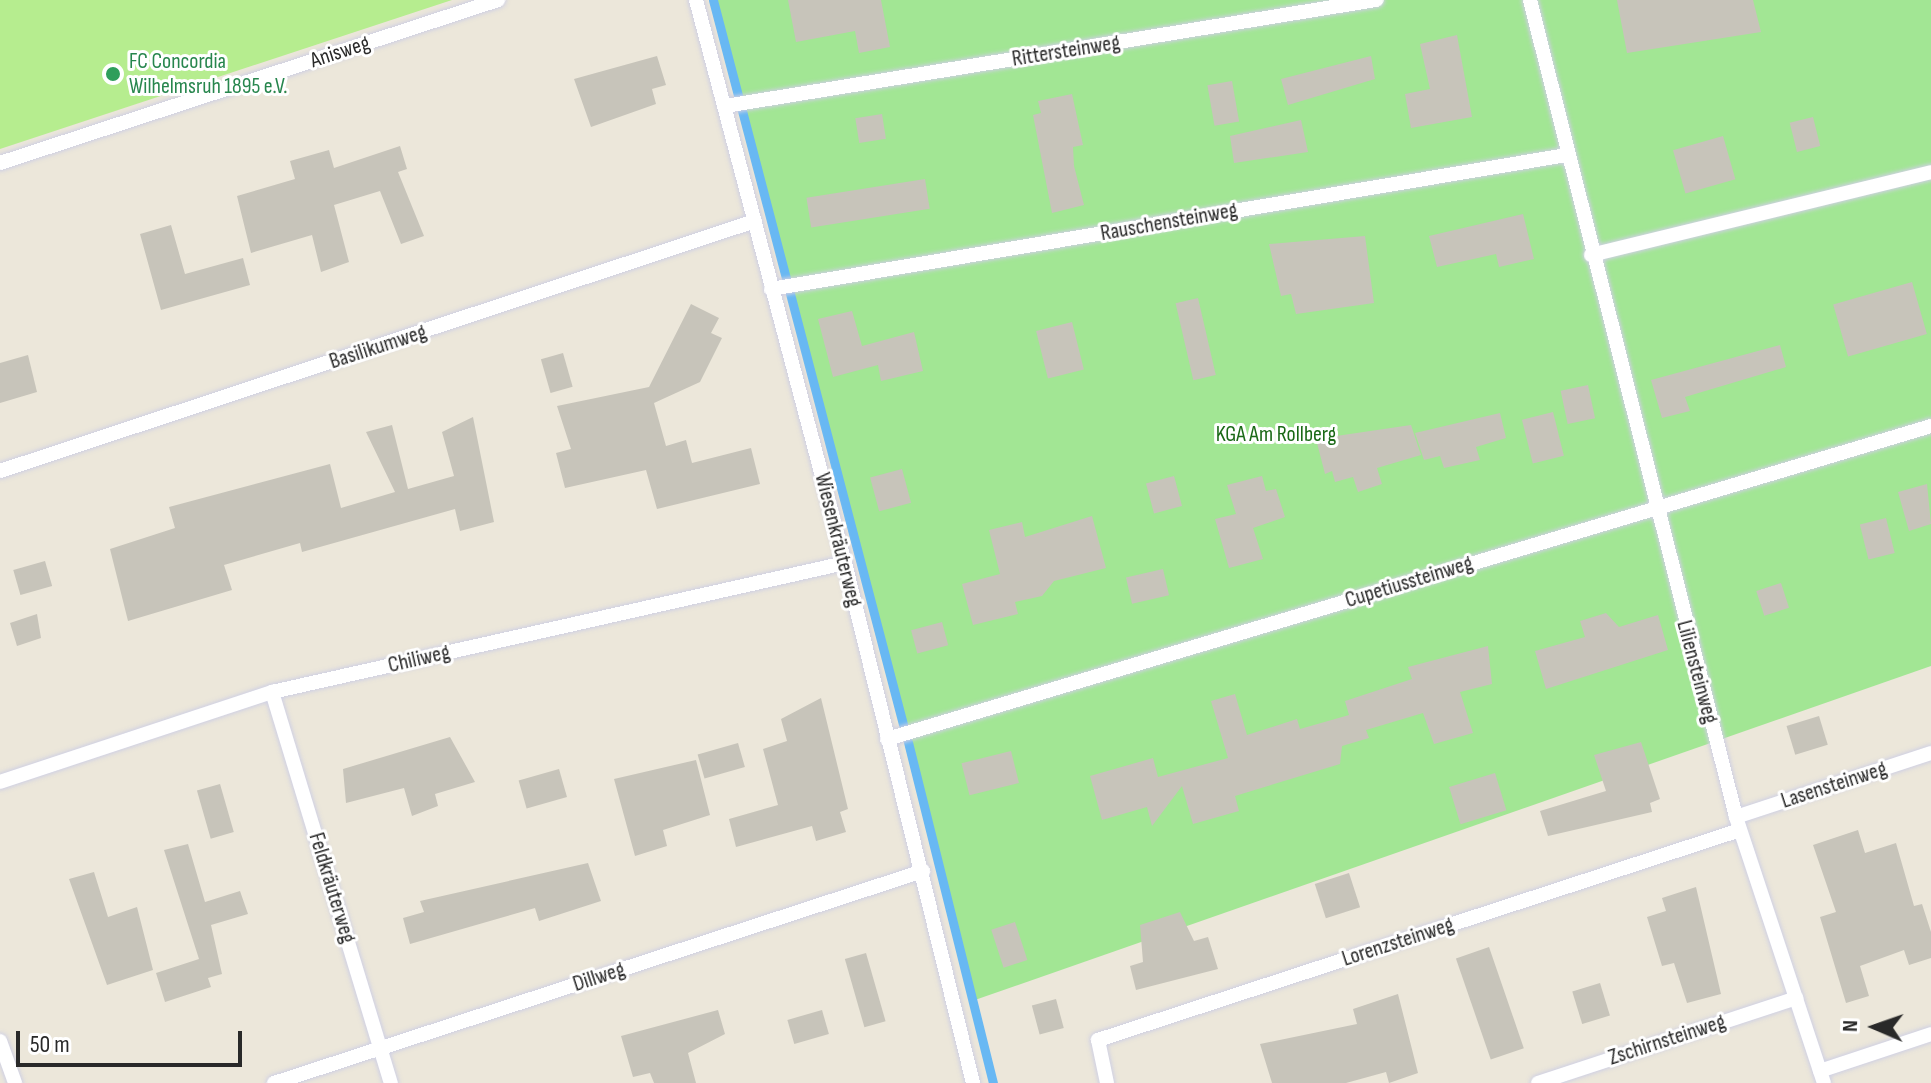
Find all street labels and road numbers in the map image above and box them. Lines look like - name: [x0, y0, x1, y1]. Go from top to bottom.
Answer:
- street label: Rittersteinweg: [1010, 29, 1122, 73]
- street label: Anisweg: [307, 30, 373, 74]
- street label: Rauschensteinweg: [1098, 197, 1240, 247]
- street label: Basilikumweg: [326, 319, 430, 375]
- street label: Wiesenkräuterweg: [809, 470, 867, 610]
- street label: Cupetiussteinweg: [1342, 550, 1476, 614]
- street label: Liliensteinweg: [1671, 617, 1723, 727]
- street label: Chiliweg: [385, 639, 453, 679]
- street label: Lasensteinweg: [1778, 756, 1890, 814]
- street label: Feldkräuterweg: [303, 830, 361, 946]
- street label: Lorenzsteinweg: [1339, 912, 1457, 972]
- street label: Dillweg: [570, 956, 628, 998]
- street label: Zschirnsteinweg: [1605, 1009, 1729, 1071]

